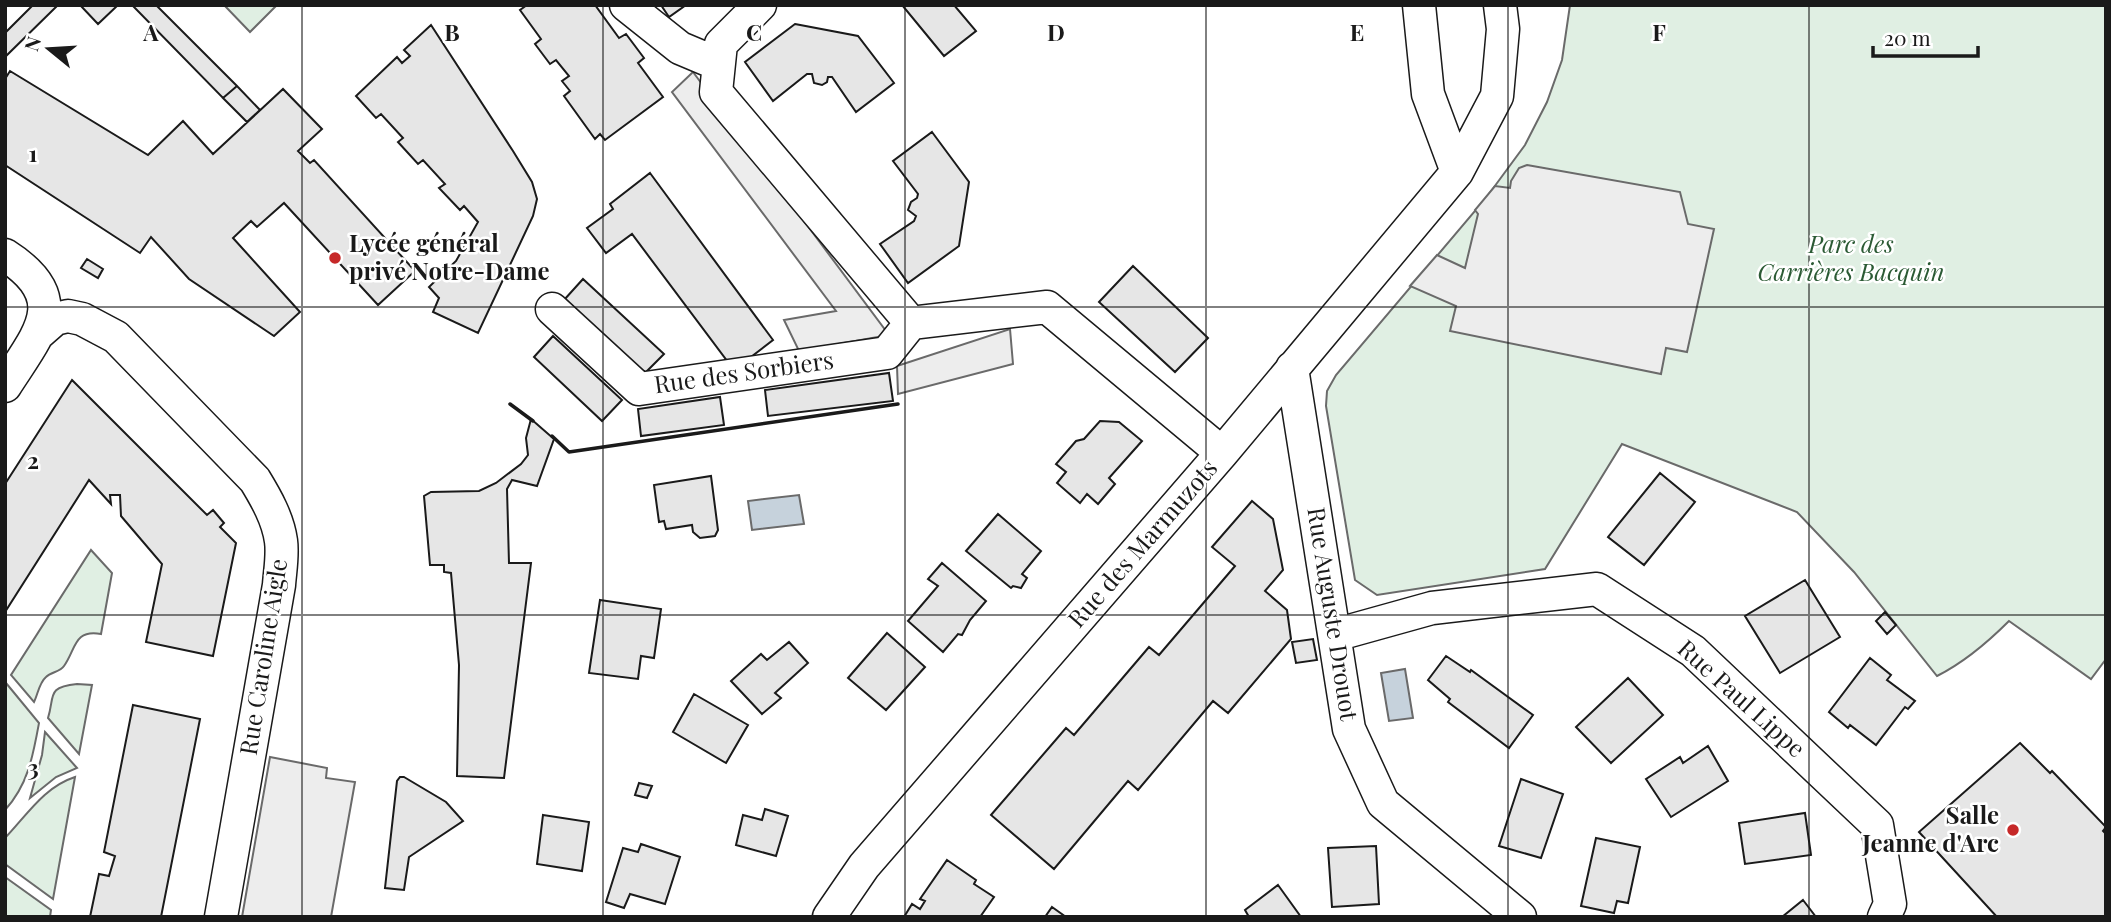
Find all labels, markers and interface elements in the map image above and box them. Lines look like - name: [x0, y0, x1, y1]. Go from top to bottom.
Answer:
- north arrow: [14, 14, 84, 84]
- scale bar: [1873, 14, 1978, 58]
- text: A: [142, 16, 159, 47]
- text: B: [444, 16, 460, 47]
- text: C: [746, 16, 762, 47]
- text: D: [1047, 16, 1065, 47]
- text: E: [1350, 16, 1364, 47]
- text: F: [1652, 16, 1666, 47]
- text: 20 m: [1884, 23, 1931, 51]
- text: N: [17, 33, 46, 54]
- text: 1: [29, 137, 38, 168]
- place label: Lycée général privé Notre-Dame: [349, 226, 550, 286]
- park label: Parc des Carrières Bacquin: [1758, 227, 1944, 287]
- marker: Lycée général privé Notre-Dame: [327, 250, 343, 266]
- street label: Rue des Sorbiers: [652, 343, 835, 399]
- text: 2: [27, 444, 39, 475]
- street label: Rue des Marmuzots: [1060, 452, 1223, 634]
- street label: Rue Auguste Drouot: [1301, 505, 1367, 723]
- street label: Rue Caroline Aigle: [231, 556, 293, 757]
- street label: Rue Paul Lippe: [1672, 632, 1813, 763]
- text: 3: [27, 751, 39, 782]
- place label: Salle Jeanne d'Arc: [1861, 798, 1999, 858]
- marker: Salle Jeanne d'Arc: [2005, 822, 2021, 838]

